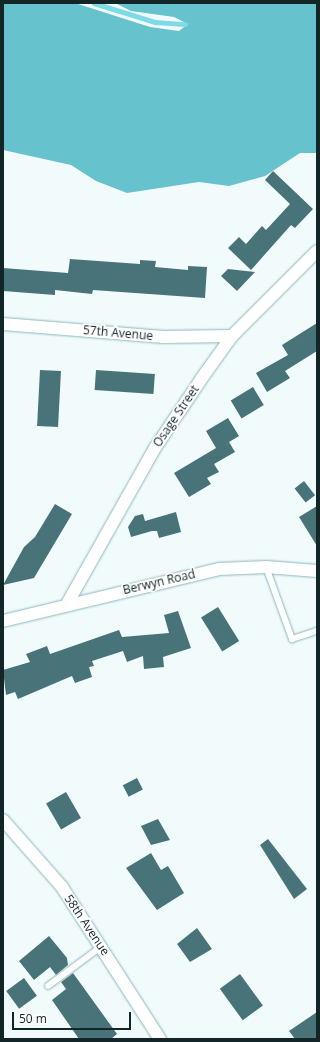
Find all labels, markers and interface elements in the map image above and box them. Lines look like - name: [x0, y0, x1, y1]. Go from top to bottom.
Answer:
- street label: 57th Avenue: [82, 323, 154, 343]
- street label: Osage Street: [150, 382, 202, 450]
- street label: Berwyn Road: [121, 567, 197, 597]
- street label: 58th Avenue: [61, 892, 113, 958]
- scale bar: [14, 1004, 133, 1030]
- text: 50 m: [19, 1010, 47, 1027]

